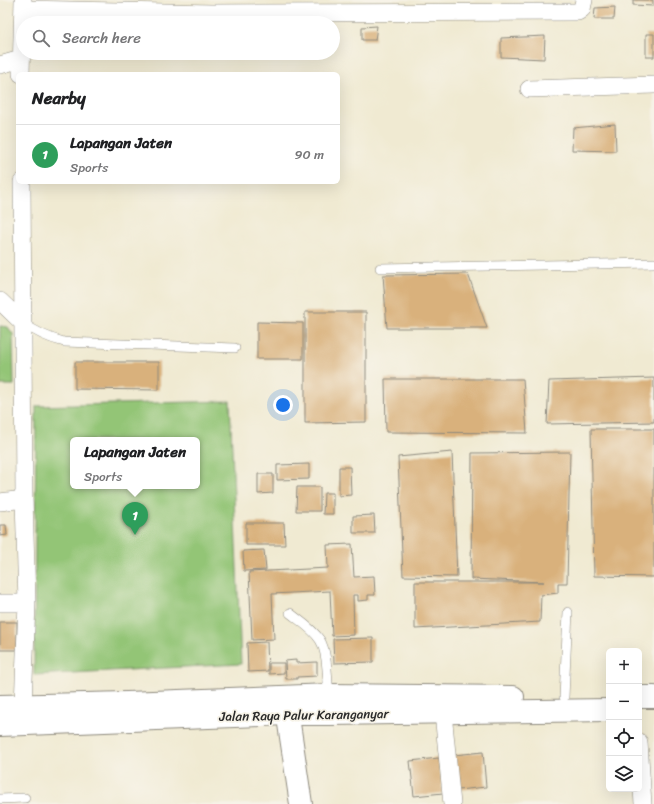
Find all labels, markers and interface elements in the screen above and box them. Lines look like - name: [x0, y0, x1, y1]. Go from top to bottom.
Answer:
- search box: [16, 16, 340, 60]
- text: Search here: [62, 25, 141, 51]
- icon: search: [30, 27, 52, 49]
- text: Nearby: [32, 83, 86, 113]
- text: Lapangan Jaten: [70, 130, 172, 156]
- text: 1: [42, 143, 48, 166]
- text: 90 m: [294, 143, 324, 166]
- text: Sports: [70, 156, 108, 179]
- your location: [273, 395, 293, 415]
- popup: [70, 437, 200, 489]
- text: Lapangan Jaten: [84, 439, 186, 465]
- text: Sports: [84, 465, 122, 488]
- pin: 1: [122, 502, 148, 535]
- map controls: [606, 648, 642, 792]
- button: +: [606, 648, 642, 684]
- button: −: [606, 684, 642, 720]
- street label: Jalan Raya Palur Karanganyar: [218, 702, 390, 728]
- button: locate: [606, 720, 642, 756]
- button: layers: [606, 756, 642, 792]

